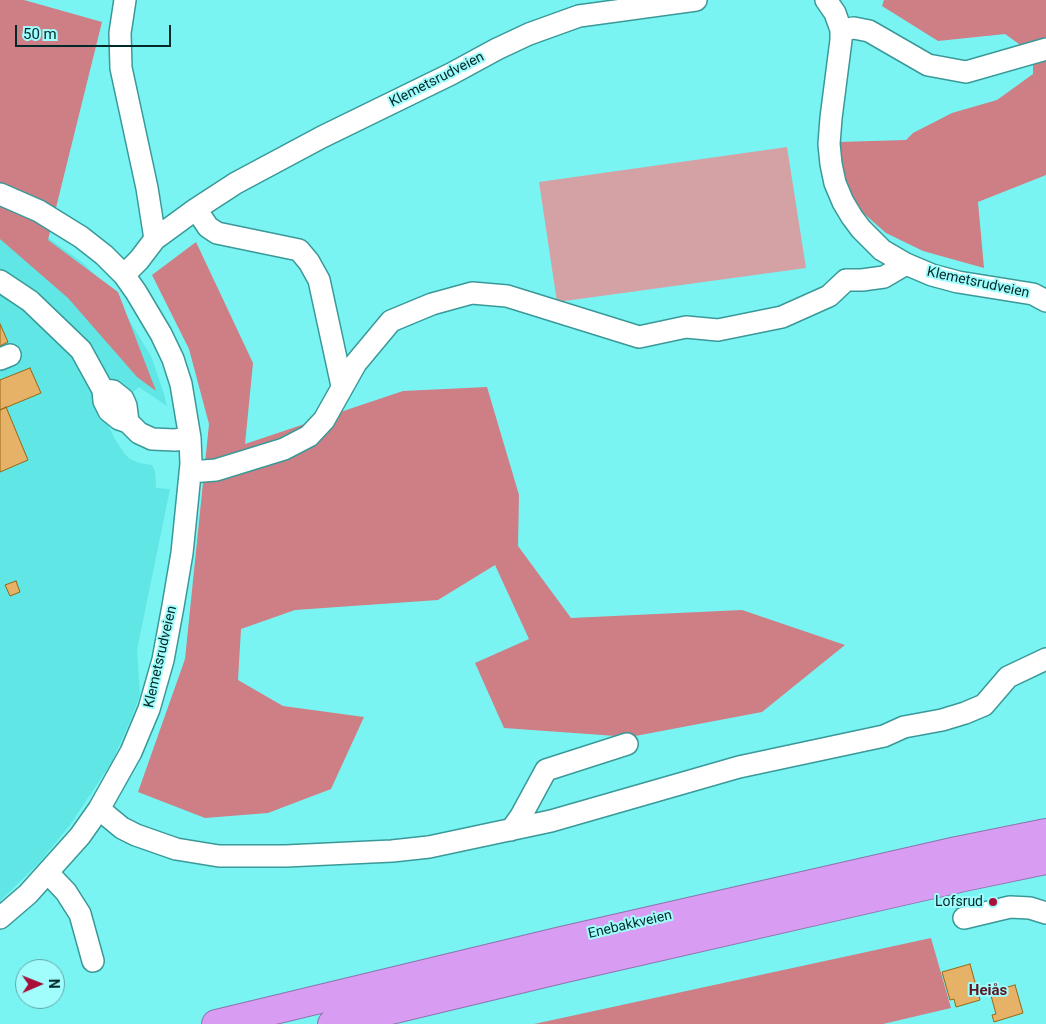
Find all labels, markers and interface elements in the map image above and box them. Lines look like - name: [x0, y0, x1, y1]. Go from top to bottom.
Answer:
- scale bar: [18, 15, 174, 47]
- text: 50 m: [23, 25, 57, 43]
- street label: Klemetsrudveien: [387, 49, 487, 111]
- street label: Klemetsrudveien: [925, 264, 1031, 302]
- street label: Klemetsrudveien: [141, 604, 181, 710]
- place label: Lofsrud: [935, 894, 983, 910]
- marker: Lofsrud: [987, 896, 999, 908]
- street label: Enebakkveien: [586, 907, 674, 943]
- north arrow: [15, 959, 65, 1009]
- text: N: [46, 979, 62, 989]
- district label: Heiås: [969, 982, 1007, 1000]

